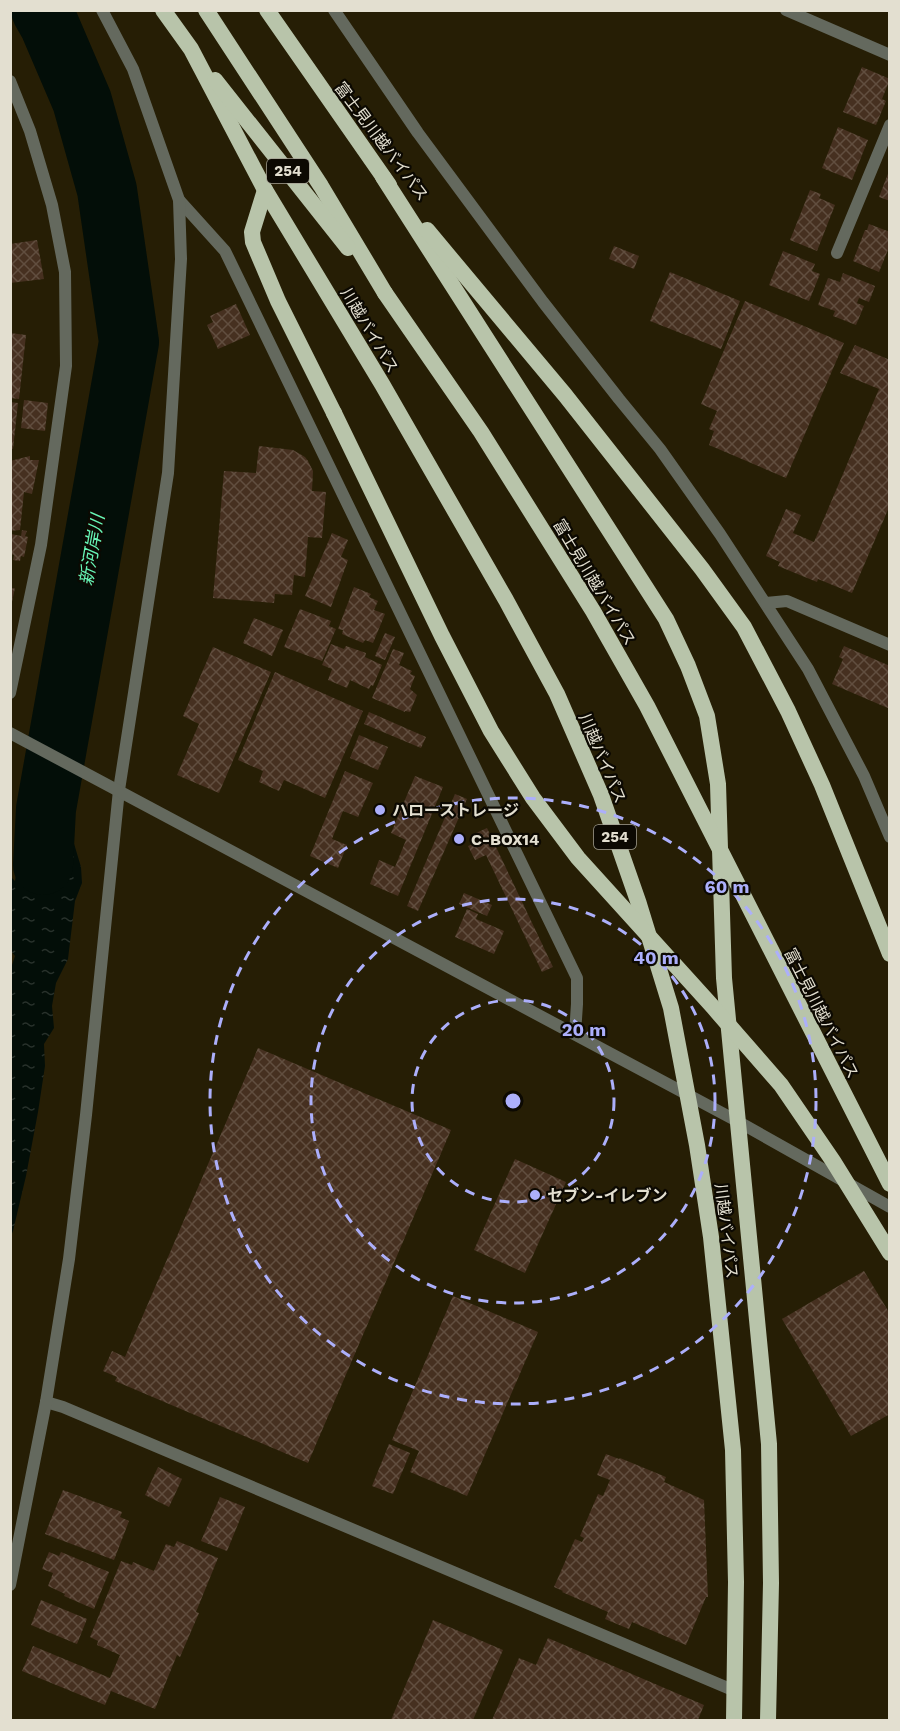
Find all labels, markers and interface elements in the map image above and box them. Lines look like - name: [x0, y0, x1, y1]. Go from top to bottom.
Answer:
- street label: 富士見川越バイパス: [331, 78, 432, 204]
- road number: 254: [267, 159, 309, 183]
- street label: 川越バイパス: [337, 284, 402, 376]
- water label: 新河岸川: [75, 511, 108, 587]
- street label: 富士見川越バイパス: [549, 516, 640, 649]
- street label: 川越バイパス: [575, 710, 630, 806]
- place label: ハローストレージ: [392, 801, 519, 820]
- marker: ハローストレージ: [373, 803, 387, 817]
- road number: 254: [594, 825, 636, 849]
- place label: C-BOX14: [471, 830, 539, 849]
- marker: C-BOX14: [452, 832, 466, 846]
- text: 60 m: [705, 876, 749, 897]
- street label: 富士見川越バイパス: [780, 945, 863, 1082]
- text: 40 m: [633, 947, 679, 968]
- text: 20 m: [562, 1019, 606, 1040]
- centre of rings: [503, 1091, 523, 1111]
- street label: 川越バイパス: [711, 1182, 742, 1280]
- place label: セブン-イレブン: [547, 1186, 667, 1205]
- marker: セブン-イレブン: [528, 1188, 542, 1202]

